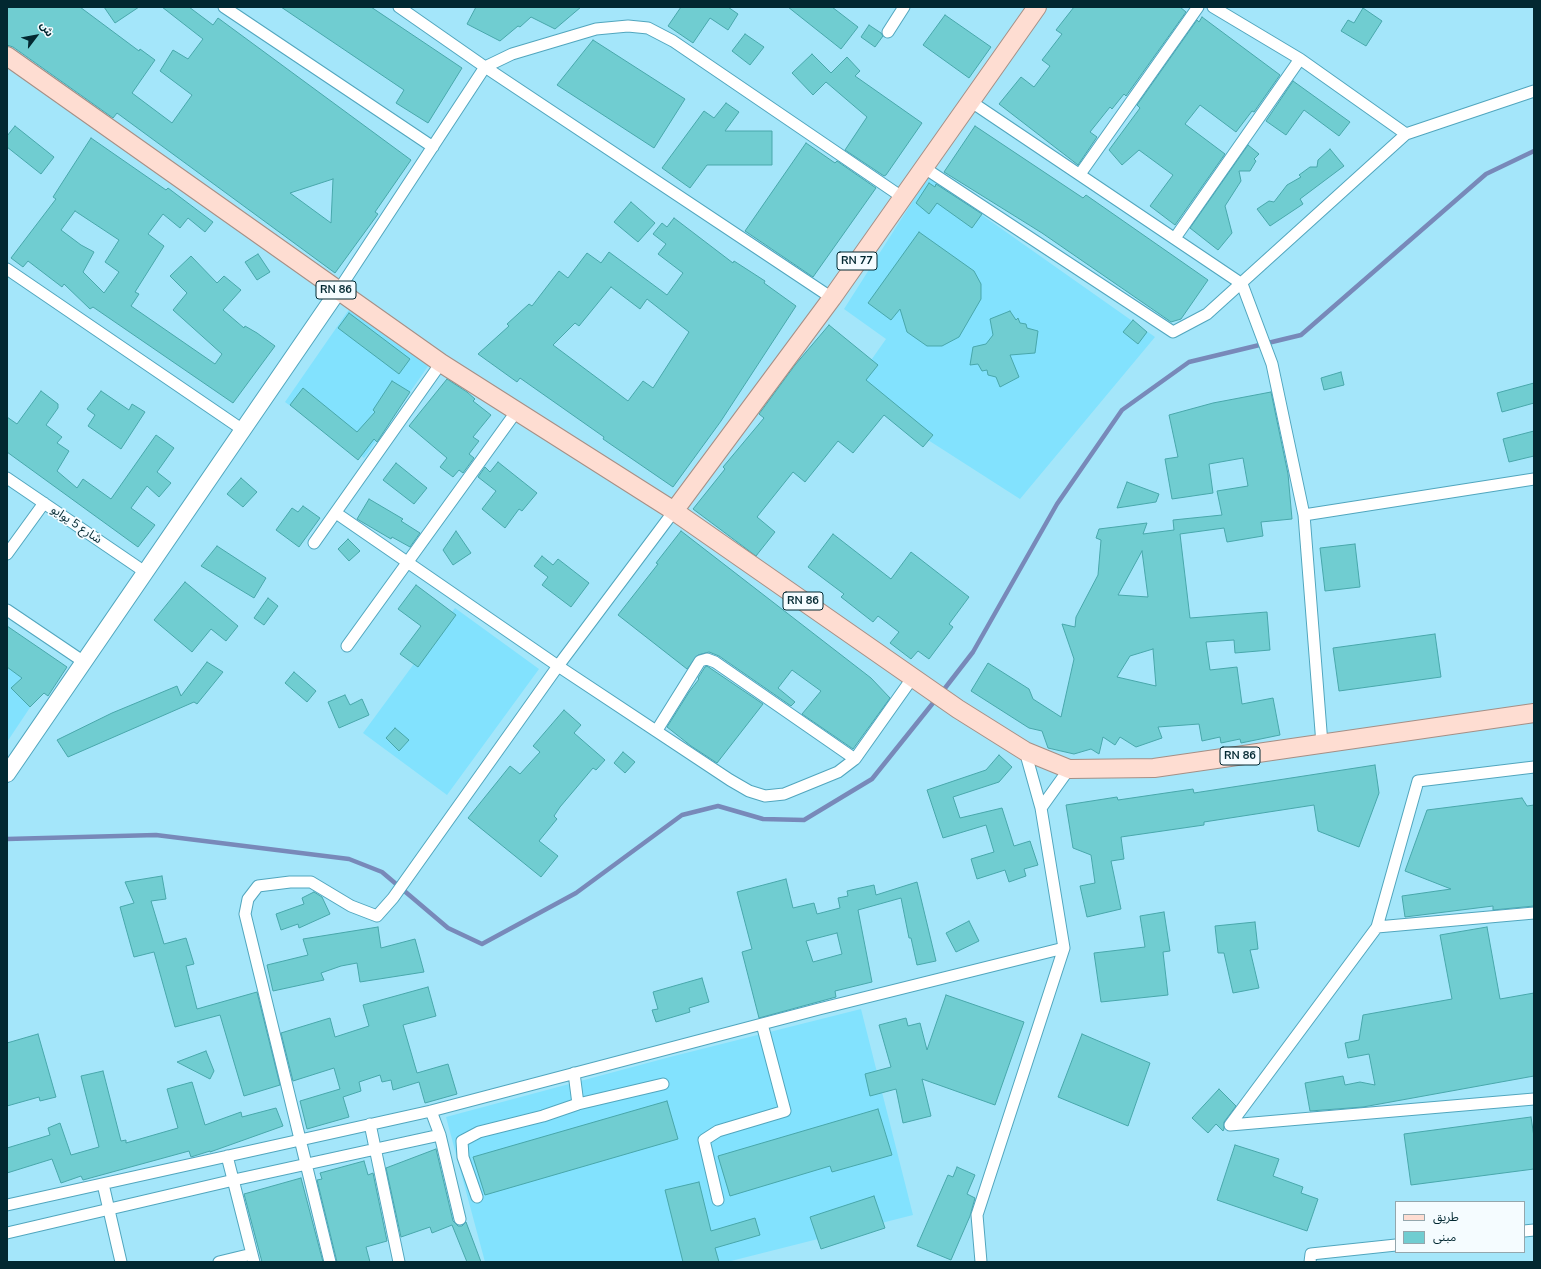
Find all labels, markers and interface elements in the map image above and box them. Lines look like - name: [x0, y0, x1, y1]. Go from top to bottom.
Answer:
- north arrow: [16, 16, 56, 56]
- text: ش: [36, 19, 57, 40]
- road number: RN 77: [837, 252, 877, 270]
- road number: RN 86: [316, 281, 356, 299]
- street label: شارع 5 يوايو: [48, 503, 104, 547]
- road number: RN 86: [783, 592, 823, 610]
- road number: RN 86: [1220, 747, 1260, 765]
- legend: [1395, 1201, 1525, 1253]
- text: طريق: [1433, 1209, 1459, 1225]
- text: مبنى: [1433, 1229, 1456, 1245]

